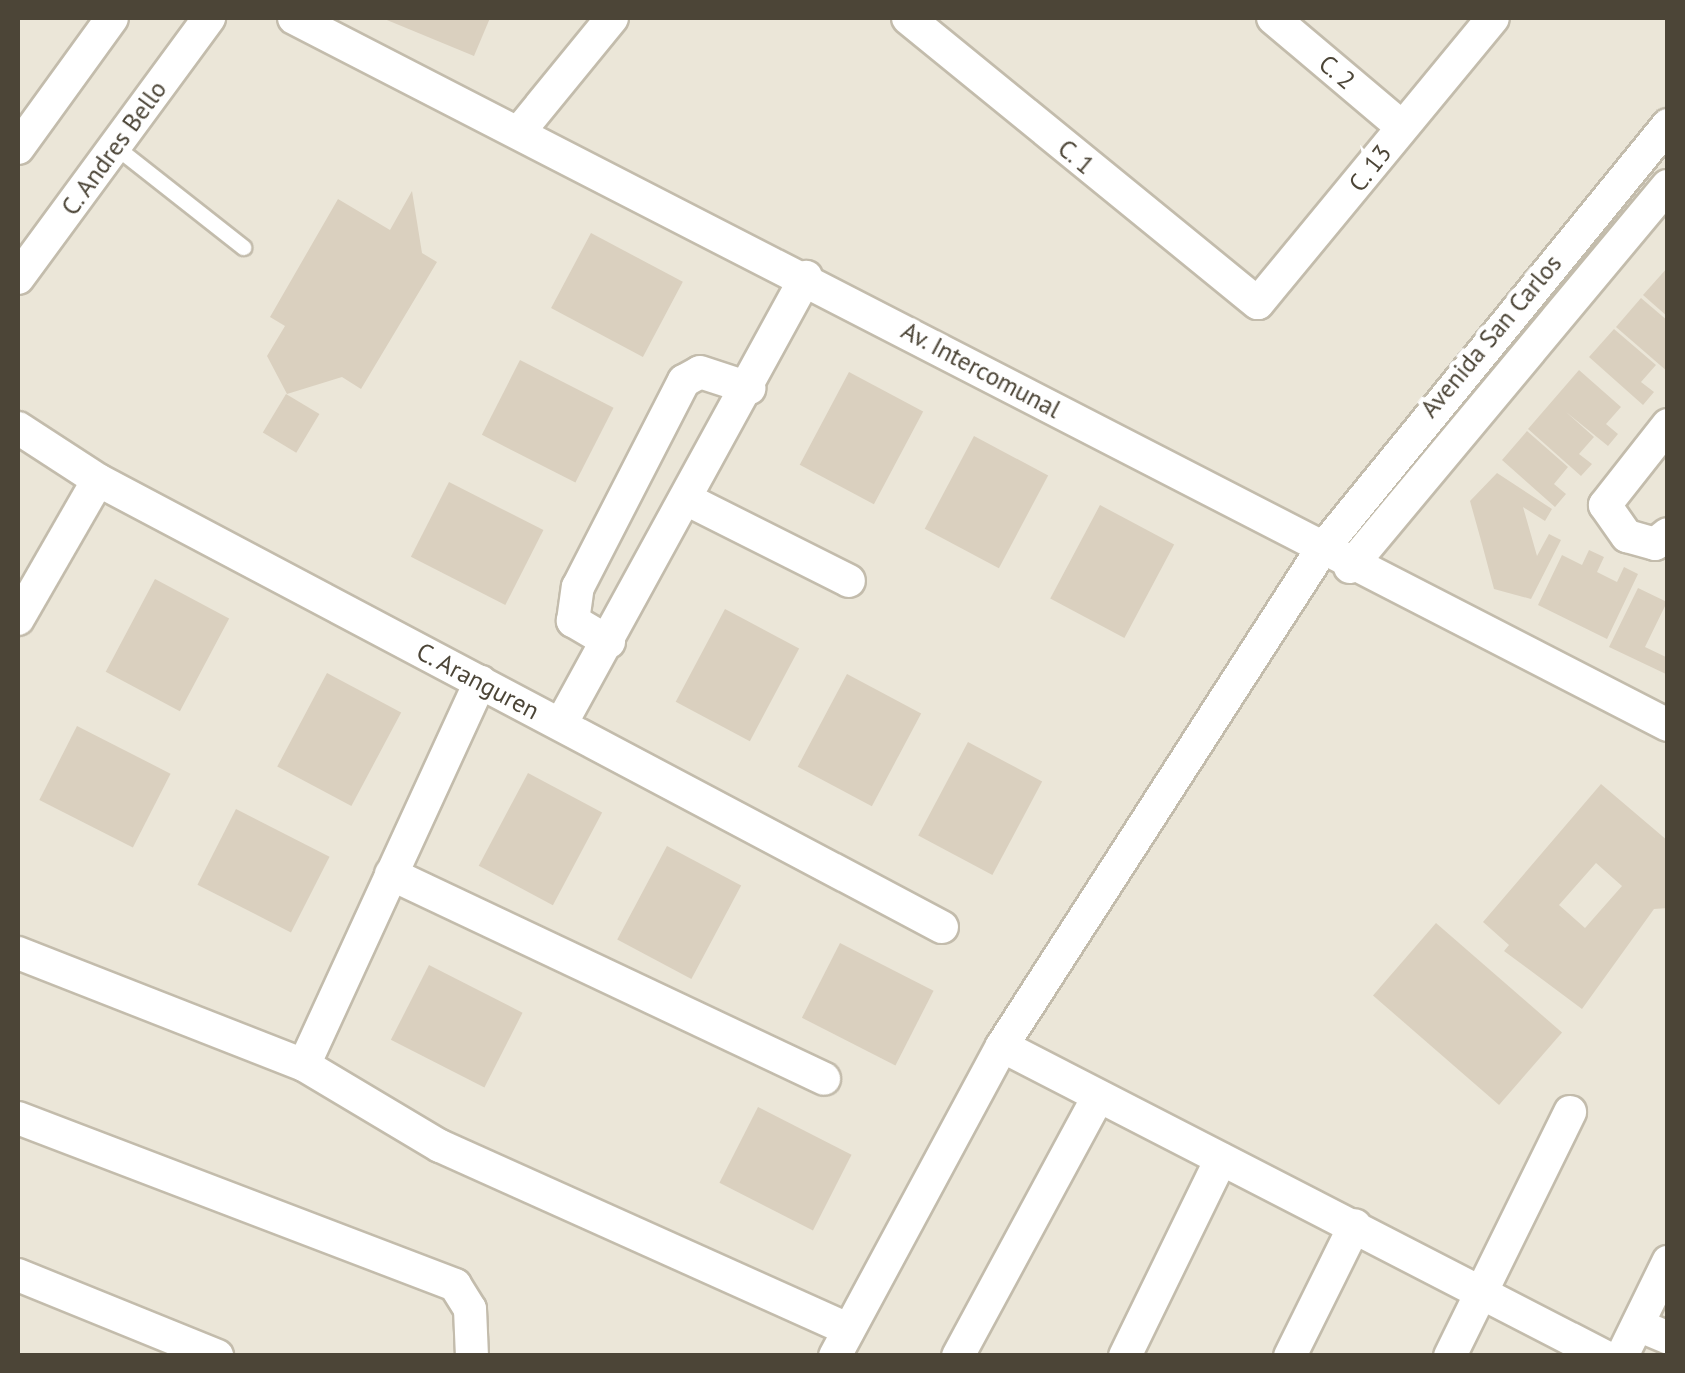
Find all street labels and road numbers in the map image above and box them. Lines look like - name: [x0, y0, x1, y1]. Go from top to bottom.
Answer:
- street label: C. 2: [1312, 48, 1362, 96]
- street label: C. Andres Bello: [54, 74, 174, 222]
- street label: C. 1: [1051, 133, 1101, 181]
- street label: C. 13: [1342, 138, 1398, 198]
- street label: Avenida San Carlos: [1414, 249, 1568, 423]
- street label: Av. Intercomunal: [896, 315, 1066, 425]
- street label: C. Aranguren: [410, 636, 546, 726]

